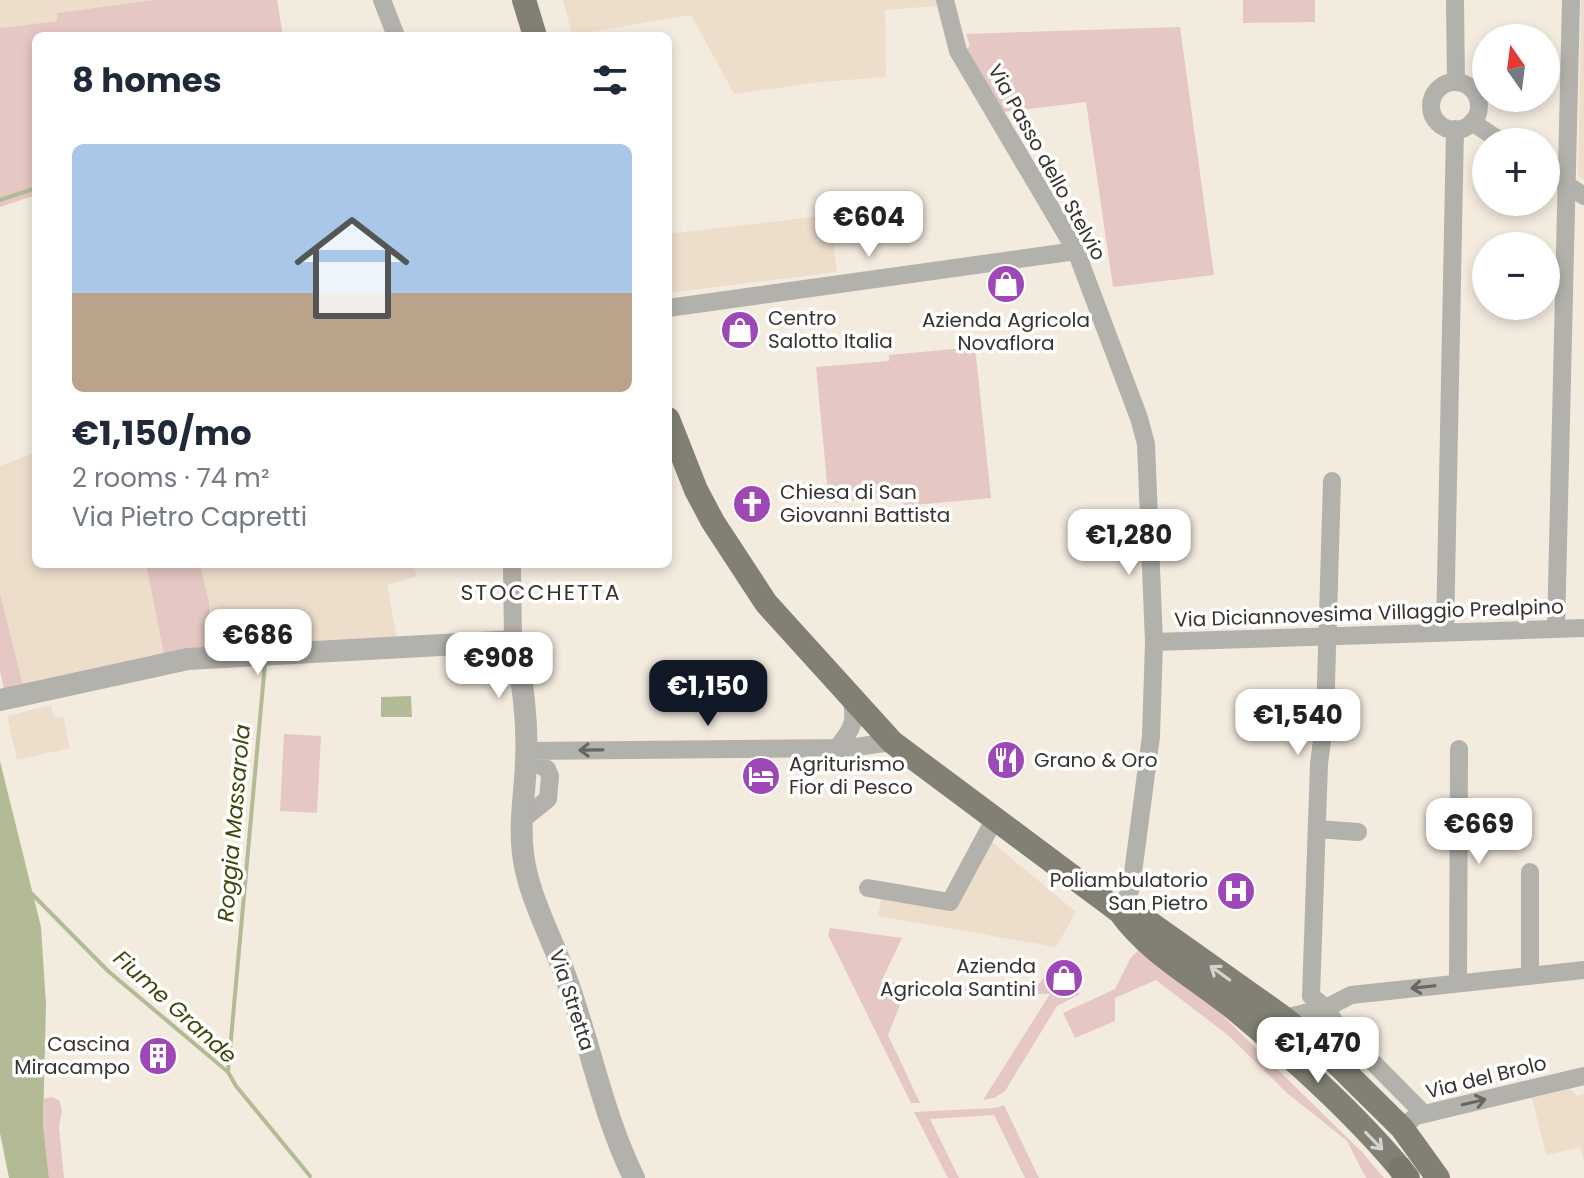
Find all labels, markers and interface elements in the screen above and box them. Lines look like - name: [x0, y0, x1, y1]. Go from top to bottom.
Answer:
- north arrow: [1472, 24, 1560, 112]
- map controls: [1472, 24, 1560, 320]
- text: 8 homes: [72, 56, 222, 104]
- icon: filters: [588, 58, 632, 102]
- street label: Via Passo dello Stelvio: [981, 59, 1113, 265]
- button: +: [1472, 128, 1560, 216]
- pin: €604: [822, 191, 916, 259]
- icon: home: [280, 196, 424, 340]
- text: €604: [833, 199, 905, 235]
- button: −: [1472, 232, 1560, 320]
- shop icon: Azienda Agricola Novaflora: [985, 263, 1027, 305]
- place label: Centro Salotto Italia: [768, 304, 893, 355]
- place label: Azienda Agricola Novaflora: [922, 306, 1090, 357]
- shop icon: Centro Salotto Italia: [719, 309, 761, 351]
- text: €1,150/mo: [72, 409, 252, 457]
- text: 2 rooms · 74 m²: [72, 460, 269, 496]
- place label: Chiesa di San Giovanni Battista: [780, 478, 950, 529]
- church icon: Chiesa di San Giovanni Battista: [731, 483, 773, 525]
- text: Via Pietro Capretti: [72, 499, 307, 535]
- pin: €1,280: [1064, 509, 1194, 577]
- text: €1,280: [1086, 517, 1172, 553]
- district label: STOCCHETTA: [460, 577, 622, 608]
- street label: Via Diciannovesima Villaggio Prealpino: [1174, 592, 1564, 634]
- pin: €686: [211, 609, 305, 677]
- text: €686: [223, 617, 293, 653]
- pin: €908: [452, 632, 546, 700]
- text: €908: [464, 640, 534, 676]
- pin: €1,150: [643, 660, 773, 728]
- text: €1,150: [667, 668, 749, 704]
- pin: €1,540: [1233, 689, 1363, 757]
- text: €1,540: [1253, 697, 1343, 733]
- water label: Roggia Massarola: [210, 723, 258, 923]
- restaurant icon: Grano & Oro: [985, 739, 1027, 781]
- one-way arrow: [578, 743, 605, 758]
- place label: Grano & Oro: [1034, 746, 1158, 774]
- place label: Agriturismo Fior di Pesco: [789, 750, 913, 801]
- hotel icon: Agriturismo Fior di Pesco: [740, 755, 782, 797]
- pin: €669: [1432, 798, 1526, 866]
- text: €669: [1444, 806, 1514, 842]
- place label: Poliambulatorio San Pietro: [1050, 866, 1208, 917]
- hospital icon: Poliambulatorio San Pietro: [1215, 870, 1257, 912]
- water label: Fiume Grande: [107, 943, 243, 1071]
- street label: Via Stretta: [543, 946, 601, 1054]
- place label: Azienda Agricola Santini: [880, 952, 1036, 1003]
- shop icon: Azienda Agricola Santini: [1043, 957, 1085, 999]
- one-way arrow: [1210, 965, 1232, 981]
- one-way arrow: [1410, 980, 1437, 995]
- pin: €1,470: [1253, 1017, 1383, 1085]
- text: €1,470: [1275, 1025, 1361, 1061]
- place label: Cascina Miracampo: [14, 1030, 130, 1081]
- building icon: Cascina Miracampo: [137, 1035, 179, 1077]
- street label: Via del Brolo: [1423, 1048, 1549, 1106]
- one-way arrow: [1461, 1094, 1487, 1109]
- one-way arrow: [1364, 1131, 1383, 1150]

